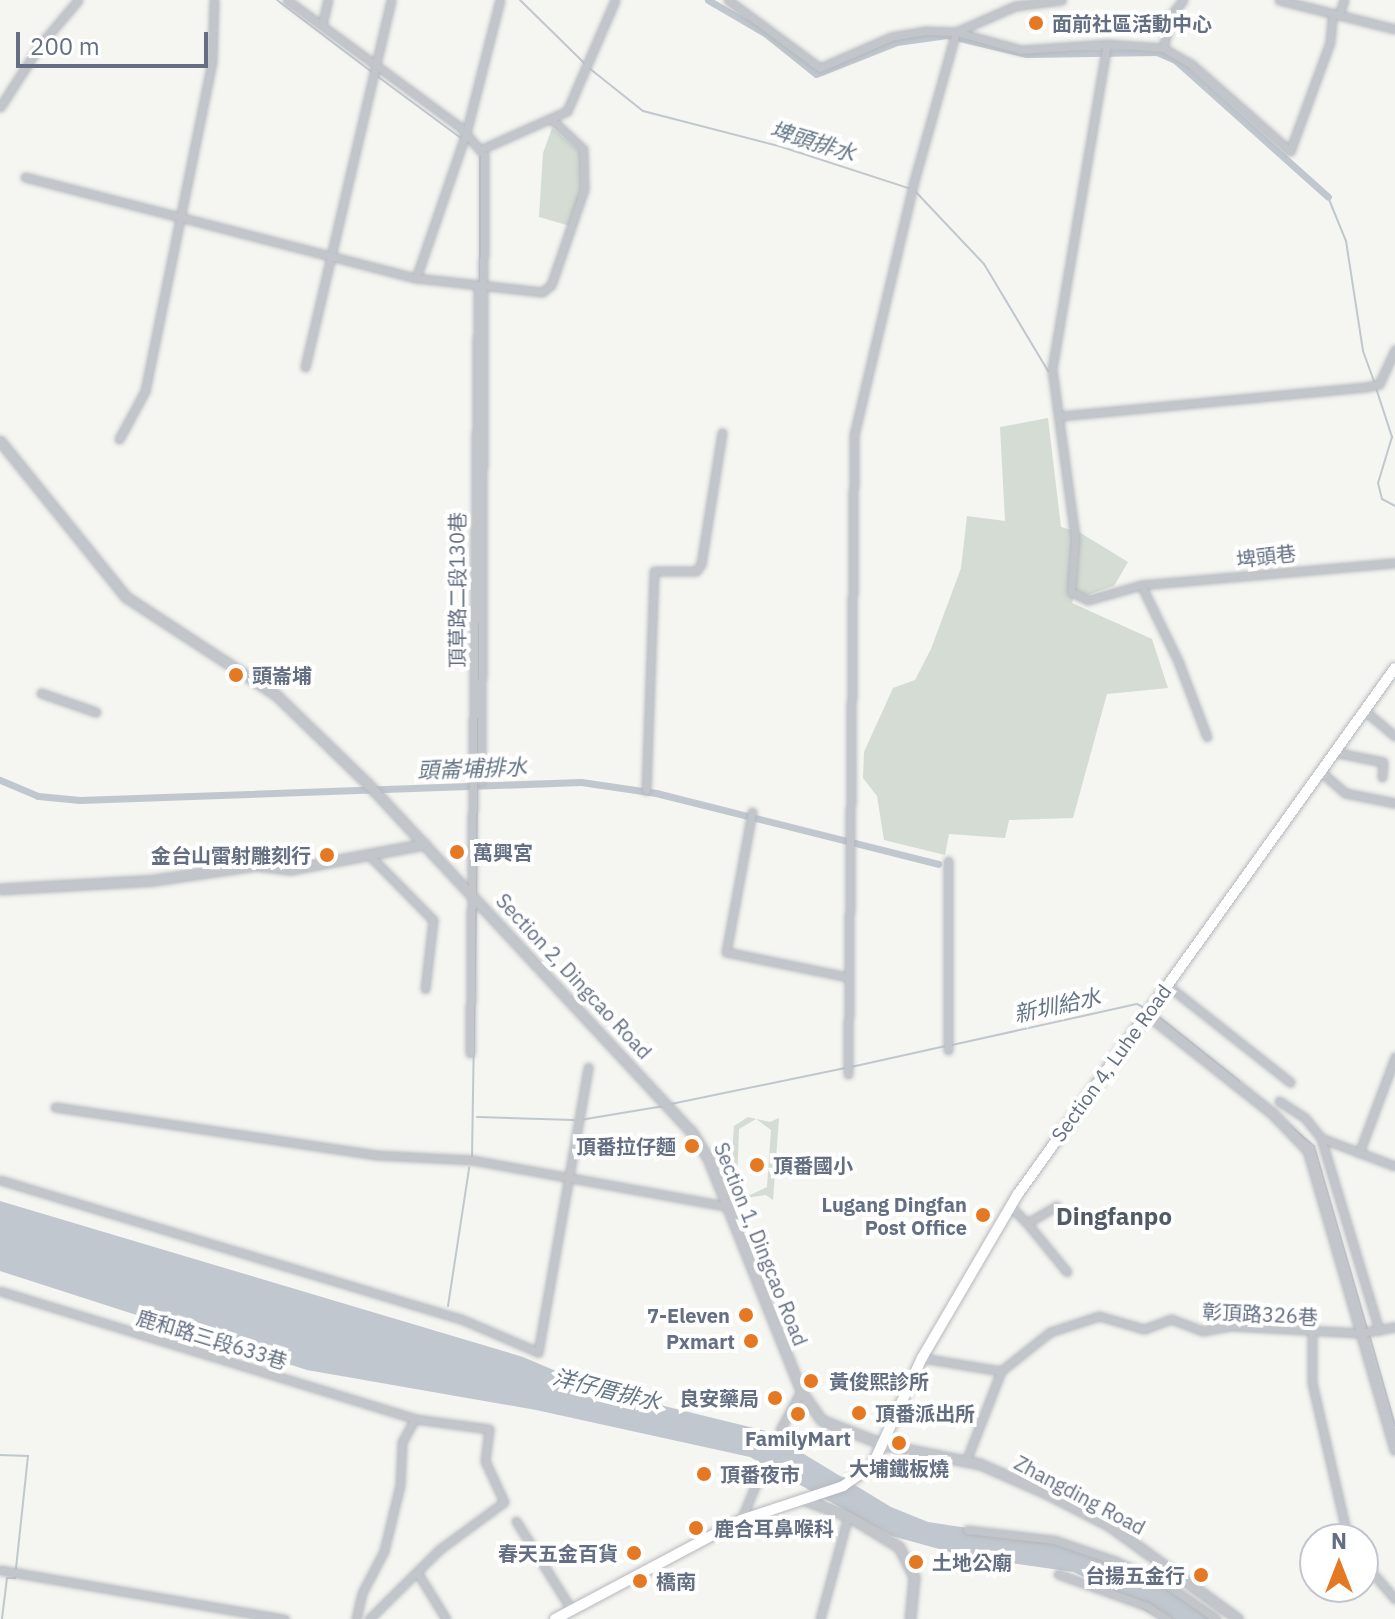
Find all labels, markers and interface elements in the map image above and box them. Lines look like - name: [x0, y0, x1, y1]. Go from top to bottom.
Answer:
- place label: 面前社區活動中心: [1052, 11, 1212, 35]
- marker: 面前社區活動中心: [1027, 14, 1045, 32]
- scale bar: [20, 16, 212, 66]
- text: 200 m: [30, 30, 100, 62]
- water label: 埤頭排水: [767, 116, 859, 166]
- street label: 頂草路二段130巷: [445, 512, 469, 668]
- street label: 埤頭巷: [1235, 540, 1297, 572]
- place label: 頭崙埔: [252, 663, 312, 687]
- marker: 頭崙埔: [227, 666, 245, 684]
- water label: 頭崙埔排水: [417, 753, 527, 783]
- place label: 萬興宮: [473, 840, 533, 864]
- place label: 金台山雷射雕刻行: [151, 843, 311, 867]
- marker: 萬興宮: [448, 843, 466, 861]
- marker: 金台山雷射雕刻行: [318, 846, 336, 864]
- street label: Section 2, Dingcao Road: [491, 888, 657, 1064]
- street label: Section 4, Luhe Road: [1046, 980, 1176, 1146]
- water label: 新圳給水: [1011, 983, 1103, 1027]
- place label: 頂番拉仔麵: [576, 1134, 676, 1158]
- marker: 頂番拉仔麵: [683, 1137, 701, 1155]
- street label: Section 1, Dingcao Road: [709, 1139, 813, 1349]
- place label: 頂番國小: [773, 1153, 853, 1177]
- marker: 頂番國小: [748, 1156, 766, 1174]
- place label: Lugang Dingfan Post Office: [821, 1192, 967, 1239]
- district label: Dingfanpo: [1056, 1203, 1172, 1231]
- marker: Lugang Dingfan Post Office: [974, 1206, 992, 1224]
- street label: 彰頂路326巷: [1201, 1299, 1319, 1329]
- place label: 7-Eleven: [647, 1303, 730, 1327]
- street label: 鹿和路三段633巷: [134, 1305, 290, 1373]
- marker: 7-Eleven: [737, 1306, 755, 1324]
- place label: Pxmart: [666, 1329, 735, 1353]
- marker: Pxmart: [742, 1332, 760, 1350]
- water label: 洋仔厝排水: [550, 1363, 664, 1415]
- place label: 黃俊熙診所: [829, 1369, 929, 1393]
- marker: 黃俊熙診所: [800, 1370, 822, 1392]
- place label: 良安藥局: [679, 1386, 759, 1410]
- marker: 良安藥局: [766, 1389, 784, 1407]
- place label: 頂番派出所: [875, 1401, 975, 1425]
- marker: 頂番派出所: [850, 1404, 868, 1422]
- marker: FamilyMart: [789, 1405, 807, 1423]
- place label: FamilyMart: [745, 1426, 851, 1450]
- marker: 大埔鐵板燒: [890, 1434, 908, 1452]
- street label: Zhangding Road: [1011, 1450, 1149, 1540]
- place label: 大埔鐵板燒: [849, 1456, 949, 1480]
- place label: 頂番夜市: [720, 1462, 800, 1486]
- marker: 頂番夜市: [695, 1465, 713, 1483]
- place label: 鹿合耳鼻喉科: [714, 1516, 834, 1540]
- marker: 鹿合耳鼻喉科: [685, 1517, 707, 1539]
- north arrow: [1299, 1523, 1379, 1603]
- text: N: [1331, 1526, 1347, 1555]
- place label: 春天五金百貨: [498, 1541, 618, 1565]
- marker: 春天五金百貨: [625, 1544, 643, 1562]
- place label: 土地公廟: [932, 1550, 1012, 1574]
- marker: 土地公廟: [907, 1553, 925, 1571]
- place label: 台揚五金行: [1085, 1563, 1185, 1587]
- marker: 台揚五金行: [1192, 1566, 1210, 1584]
- place label: 橋南: [656, 1569, 696, 1593]
- marker: 橋南: [631, 1572, 649, 1590]

